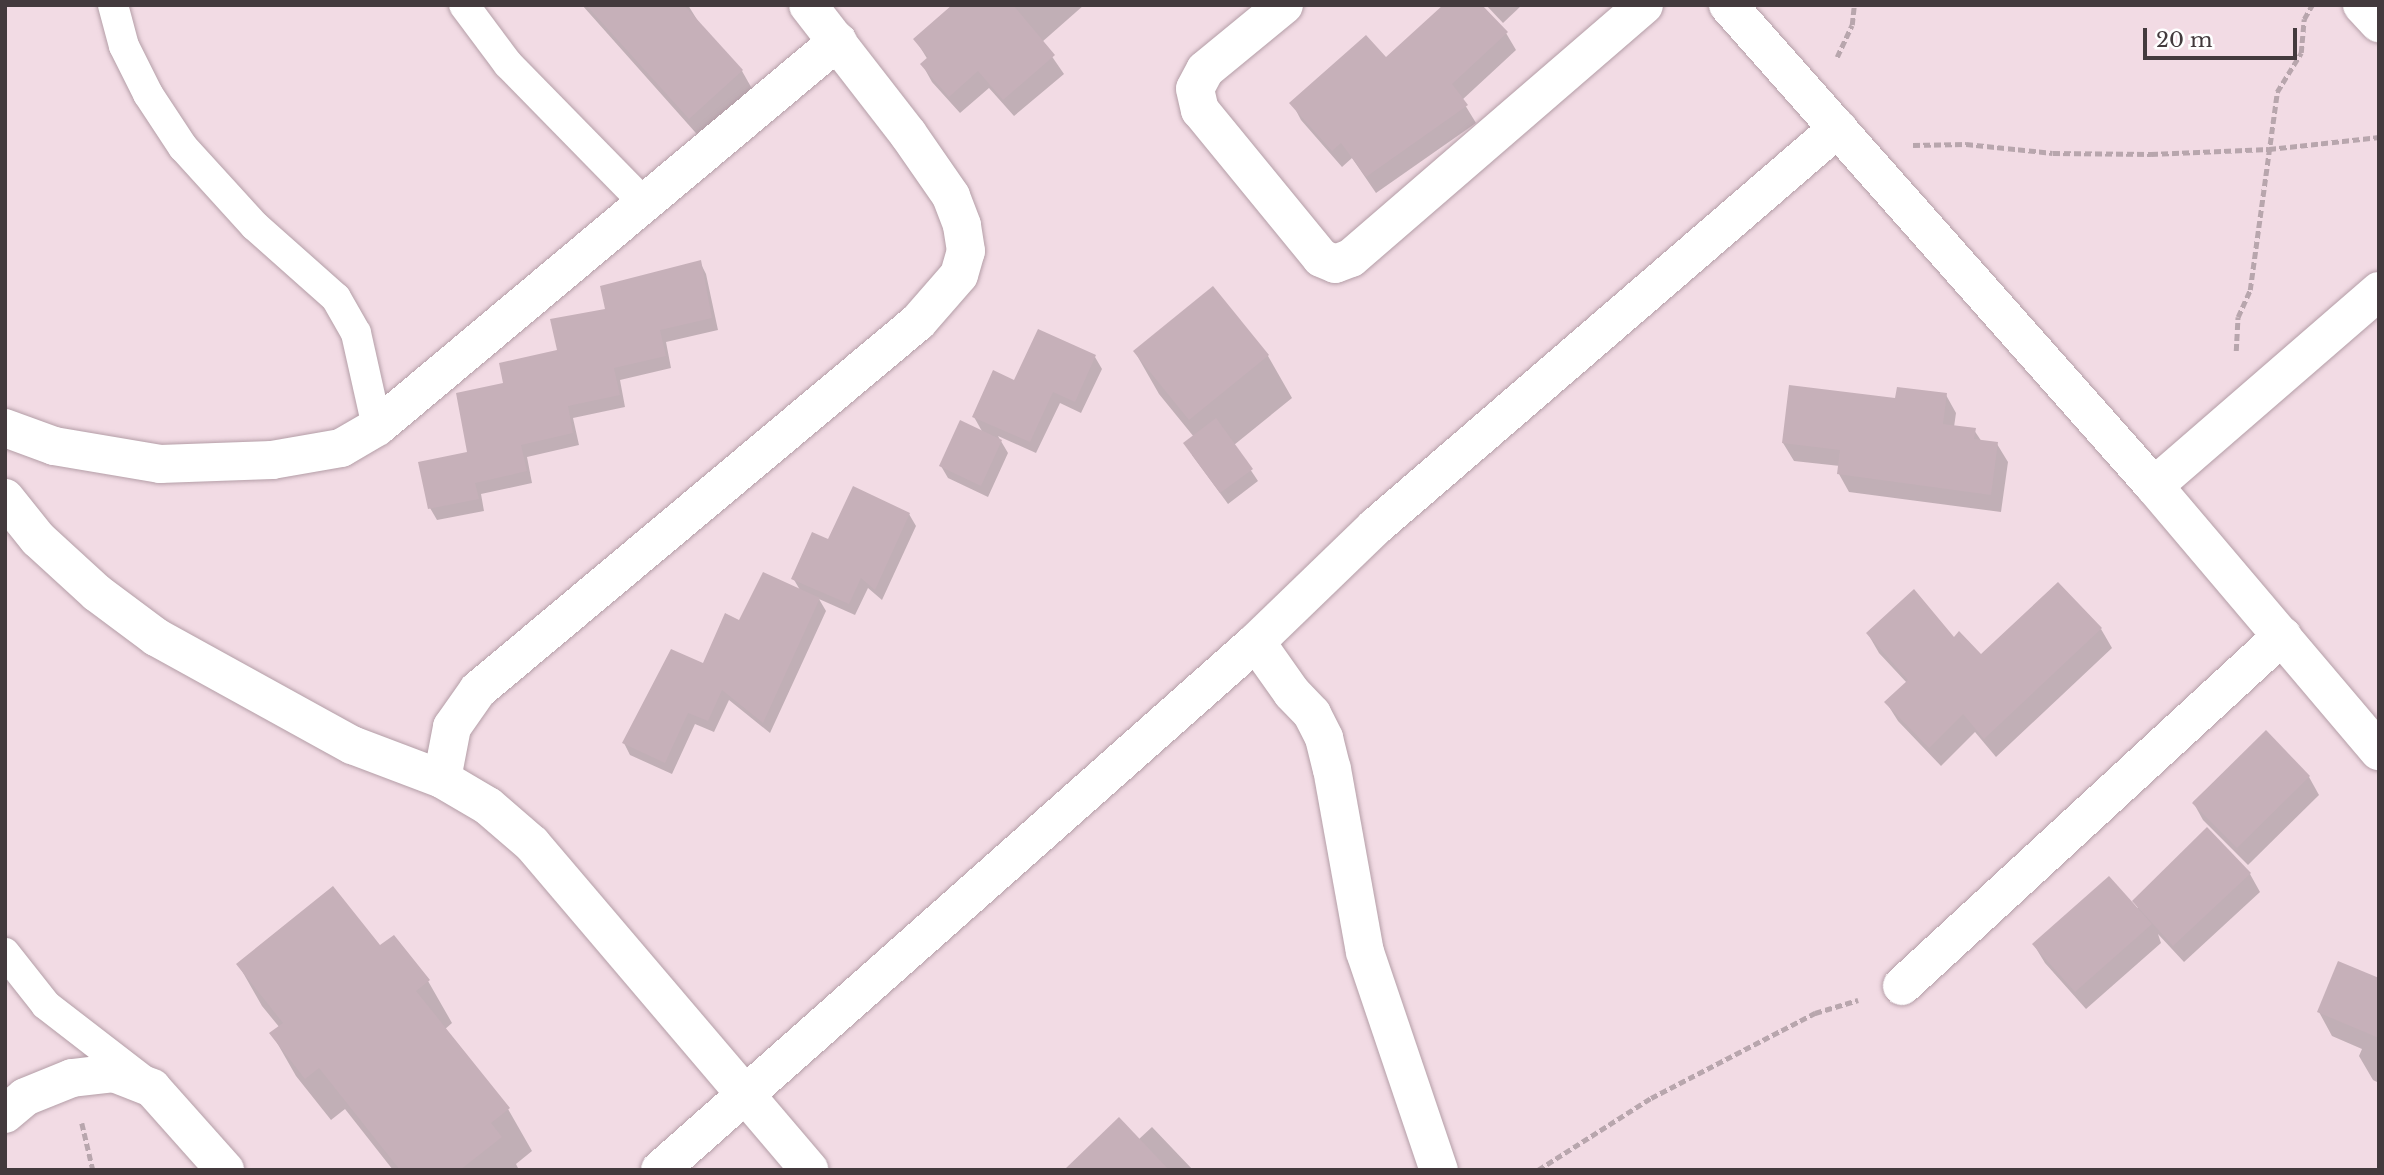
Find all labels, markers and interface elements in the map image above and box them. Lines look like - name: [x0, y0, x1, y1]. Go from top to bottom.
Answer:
- scale bar: [2146, 14, 2300, 58]
- text: 20 m: [2156, 27, 2213, 53]

